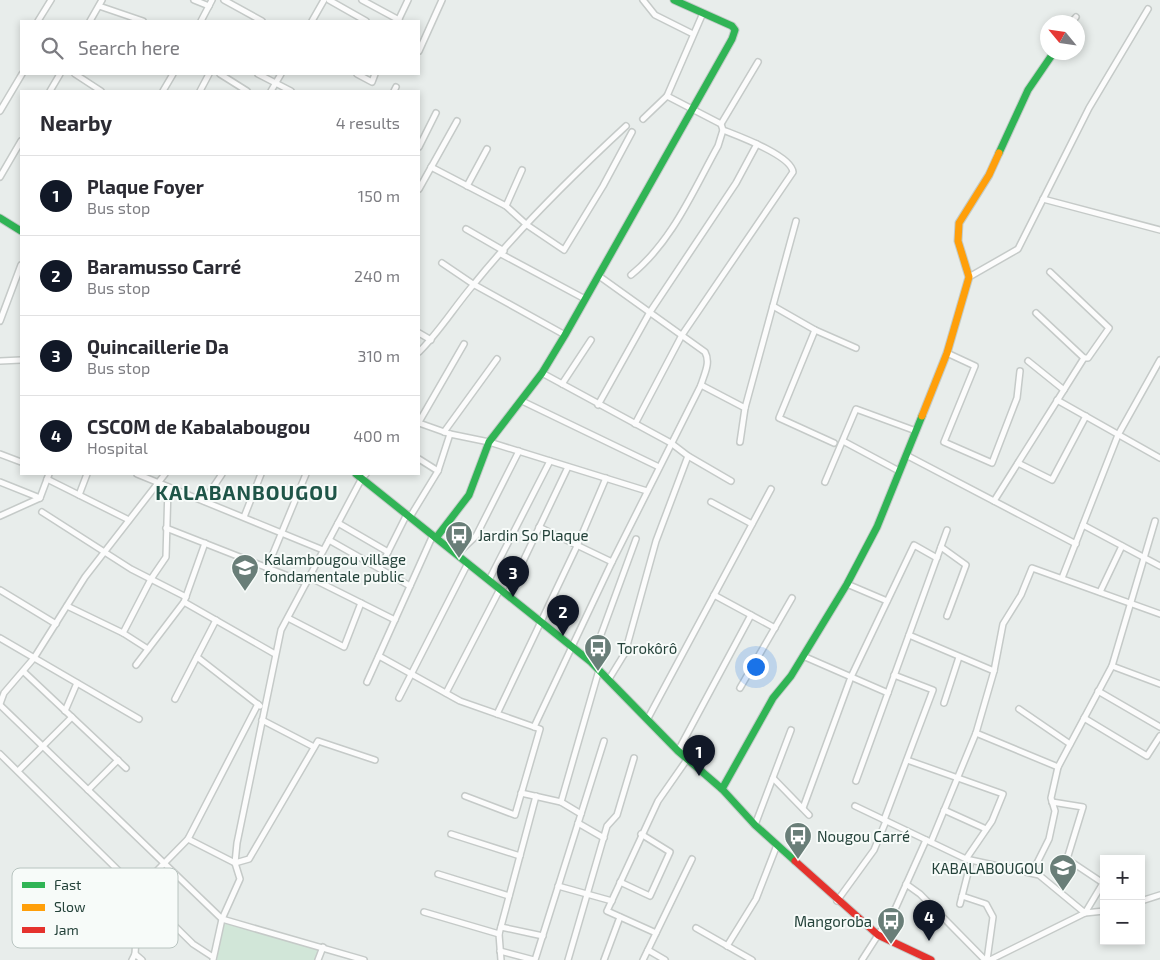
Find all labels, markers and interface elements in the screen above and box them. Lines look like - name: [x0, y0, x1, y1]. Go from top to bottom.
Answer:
- north arrow: [1040, 15, 1085, 60]
- search box: [20, 20, 420, 75]
- icon: search: [38, 34, 66, 62]
- text: Search here: [78, 36, 180, 59]
- text: Nearby: [40, 110, 112, 135]
- text: 4 results: [336, 113, 400, 132]
- text: Plaque Foyer: [87, 175, 204, 198]
- text: 1: [53, 186, 59, 205]
- text: 150 m: [358, 186, 400, 205]
- text: Bus stop: [87, 198, 150, 217]
- text: Baramusso Carré: [87, 255, 241, 278]
- text: 2: [51, 266, 61, 285]
- text: 240 m: [354, 266, 400, 285]
- text: Bus stop: [87, 278, 150, 297]
- text: Quincaillerie Da: [87, 335, 229, 358]
- text: 3: [51, 346, 61, 365]
- text: 310 m: [358, 346, 400, 365]
- text: Bus stop: [87, 358, 150, 377]
- text: CSCOM de Kabalabougou: [87, 415, 310, 438]
- text: 4: [51, 426, 61, 445]
- text: 400 m: [353, 426, 400, 445]
- text: Hospital: [87, 438, 148, 457]
- district label: KALABANBOUGOU: [155, 480, 339, 504]
- bus stop icon: Jardin So Plaque: [444, 520, 474, 559]
- place label: Jardin So Plaque: [478, 526, 589, 544]
- place label: Kalambougou village fondamentale public: [264, 550, 406, 585]
- school or university icon: Kalambougou village fondamentale public: [230, 553, 260, 592]
- pin: 3: [497, 556, 529, 597]
- pin: 2: [547, 595, 579, 636]
- bus stop icon: Torokôrô: [583, 633, 613, 672]
- place label: Torokôrô: [617, 639, 677, 657]
- your location: [743, 654, 769, 680]
- pin: 1: [683, 735, 715, 776]
- bus stop icon: Nougou Carré: [783, 821, 813, 860]
- place label: Nougou Carré: [817, 827, 910, 845]
- school or university icon: KABALABOUGOU: [1048, 853, 1078, 892]
- map controls: [1100, 855, 1145, 945]
- button: +: [1100, 855, 1145, 900]
- place label: KABALABOUGOU: [931, 859, 1044, 877]
- legend: [12, 868, 178, 948]
- text: Fast: [54, 876, 81, 893]
- text: Slow: [54, 898, 86, 915]
- pin: 4: [913, 900, 945, 941]
- button: −: [1100, 900, 1145, 945]
- bus stop icon: Mangoroba: [876, 906, 906, 945]
- place label: Mangoroba: [794, 912, 872, 930]
- text: Jam: [54, 921, 79, 938]

